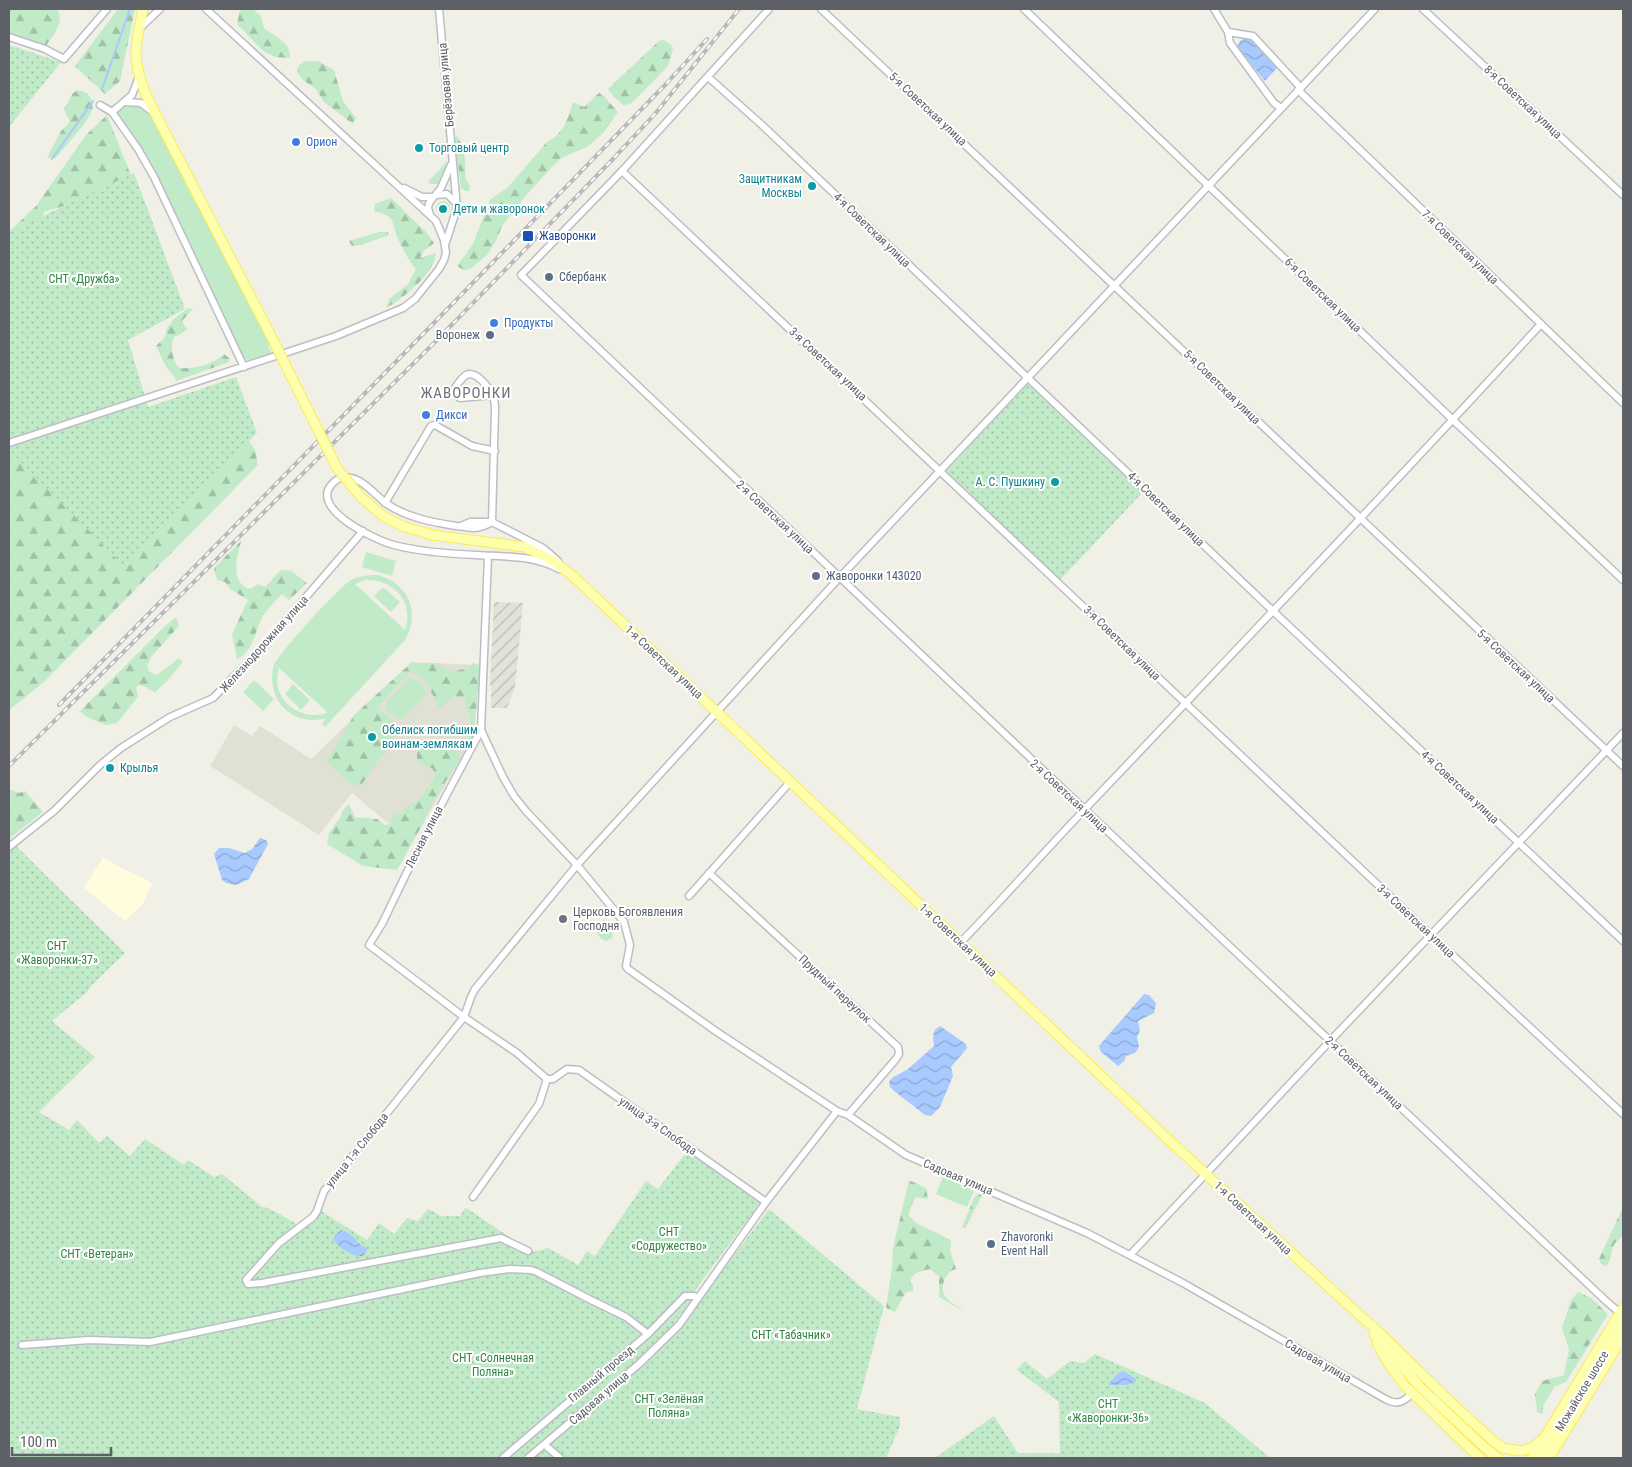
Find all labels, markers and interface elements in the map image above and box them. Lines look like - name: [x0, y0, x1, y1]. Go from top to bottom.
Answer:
- street label: Берёзовая улица: [435, 42, 457, 128]
- street label: 8-я Советская улица: [1481, 62, 1565, 142]
- street label: 5-я Советская улица: [886, 69, 970, 149]
- place label: Орион: [306, 135, 337, 149]
- marker: Орион: [290, 136, 302, 148]
- place label: Торговый центр: [429, 141, 509, 155]
- marker: Торговый центр: [413, 142, 425, 154]
- place label: Защитникам Москвы: [739, 172, 802, 200]
- marker: Защитникам Москвы: [806, 180, 818, 192]
- street label: 4-я Советская улица: [831, 190, 913, 270]
- place label: Дети и жаворонок: [453, 202, 545, 216]
- marker: Дети и жаворонок: [437, 203, 449, 215]
- street label: 7-я Советская улица: [1419, 207, 1501, 287]
- marker: Жаворонки: [521, 229, 535, 243]
- place label: Жаворонки: [539, 229, 596, 243]
- street label: 6-я Советская улица: [1282, 255, 1364, 335]
- place label: Сбербанк: [559, 270, 607, 284]
- marker: Сбербанк: [543, 271, 555, 283]
- park label: СНТ «Дружба»: [48, 272, 120, 286]
- place label: Продукты: [504, 316, 553, 330]
- marker: Продукты: [488, 317, 500, 329]
- street label: 3-я Советская улица: [786, 324, 870, 404]
- place label: Воронеж: [436, 328, 480, 342]
- marker: Воронеж: [484, 329, 496, 341]
- street label: 5-я Советская улица: [1181, 347, 1263, 427]
- district label: ЖАВОРОНКИ: [420, 384, 512, 402]
- place label: Дикси: [436, 408, 467, 422]
- marker: Дикси: [420, 409, 432, 421]
- street label: 4-я Советская улица: [1125, 469, 1207, 549]
- place label: А. С. Пушкину: [976, 475, 1045, 489]
- marker: А. С. Пушкину: [1049, 476, 1061, 488]
- street label: 2-я Советская улица: [733, 477, 817, 557]
- place label: Жаворонки 143020: [826, 569, 922, 583]
- marker: Жаворонки 143020: [810, 570, 822, 582]
- street label: Железнодорожная улица: [217, 593, 311, 695]
- street label: 3-я Советская улица: [1081, 603, 1163, 683]
- street label: 1-я Советская улица: [622, 622, 706, 702]
- street label: 5-я Советская улица: [1474, 626, 1558, 706]
- place label: Обелиск погибшим воинам-землякам: [382, 723, 478, 751]
- marker: Обелиск погибшим воинам-землякам: [366, 731, 378, 743]
- street label: 4-я Советская улица: [1418, 747, 1502, 827]
- street label: 2-я Советская улица: [1027, 756, 1111, 836]
- place label: Крылья: [120, 761, 158, 775]
- marker: Крылья: [104, 762, 116, 774]
- street label: Лесная улица: [402, 803, 446, 870]
- street label: 3-я Советская улица: [1374, 881, 1458, 961]
- street label: 1-я Советская улица: [916, 900, 1000, 980]
- place label: Церковь Богоявления Господня: [573, 905, 683, 933]
- marker: Церковь Богоявления Господня: [557, 913, 569, 925]
- park label: СНТ «Жаворонки-37»: [16, 939, 98, 967]
- street label: Прудный переулок: [796, 952, 874, 1026]
- street label: 2-я Советская улица: [1322, 1033, 1406, 1113]
- street label: улица 3-я Слобода: [616, 1094, 700, 1158]
- street label: улица 1-я Слобода: [323, 1110, 391, 1190]
- street label: Садовая улица: [921, 1156, 995, 1198]
- street label: 1-я Советская улица: [1211, 1178, 1295, 1258]
- park label: СНТ «Содружество»: [631, 1225, 707, 1253]
- place label: Zhavoronki Event Hall: [1001, 1230, 1053, 1258]
- marker: Zhavoronki Event Hall: [985, 1238, 997, 1250]
- park label: СНТ «Ветеран»: [60, 1247, 134, 1261]
- park label: СНТ «Табачник»: [751, 1328, 831, 1342]
- street label: Садовая улица: [1282, 1336, 1354, 1386]
- street label: Главный проезд: [565, 1342, 637, 1405]
- street label: Можайское шоссе: [1552, 1348, 1612, 1434]
- park label: СНТ «Солнечная Поляна»: [452, 1351, 534, 1379]
- street label: Садовая улица: [566, 1368, 632, 1428]
- park label: СНТ «Зелёная Поляна»: [634, 1392, 704, 1420]
- park label: СНТ «Жаворонки-36»: [1067, 1397, 1149, 1425]
- scale bar: [12, 1424, 111, 1456]
- text: 100 m: [20, 1433, 57, 1451]

